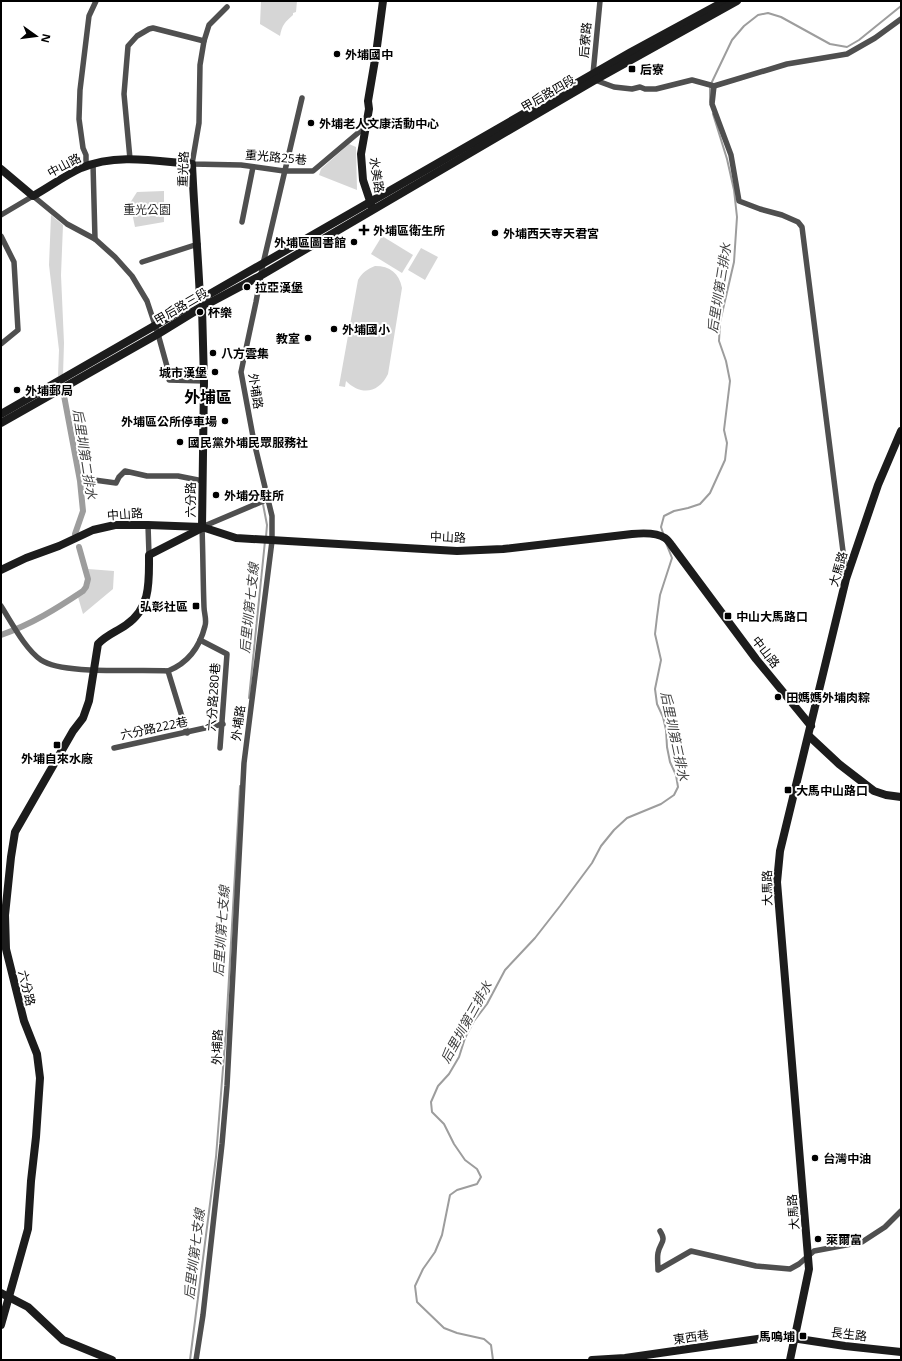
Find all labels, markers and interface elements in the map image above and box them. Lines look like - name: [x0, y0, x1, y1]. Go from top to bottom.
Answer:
- north arrow: [16, 16, 56, 56]
- street label: 后寮路: [575, 21, 595, 59]
- text: N: [38, 32, 55, 45]
- place label: 外埔國中: [345, 46, 393, 63]
- marker: 外埔國中: [332, 49, 342, 59]
- place label: 后寮: [640, 61, 664, 78]
- marker: 后寮: [627, 64, 637, 74]
- street label: 甲后路四段: [518, 71, 578, 115]
- place label: 外埔老人文康活動中心: [319, 115, 439, 132]
- marker: 外埔老人文康活動中心: [306, 118, 316, 128]
- street label: 重光路25巷: [245, 146, 307, 168]
- street label: 中山路: [44, 149, 84, 181]
- street label: 重光路: [174, 151, 192, 187]
- street label: 水美路: [366, 156, 388, 194]
- park label: 重光公園: [123, 201, 171, 218]
- place label: 外埔區衛生所: [373, 222, 445, 239]
- marker: 外埔區衛生所: [358, 224, 370, 236]
- place label: 外埔西天寺天君宮: [503, 225, 599, 242]
- marker: 外埔西天寺天君宮: [490, 228, 500, 238]
- place label: 外埔區圖書館: [274, 234, 346, 251]
- marker: 外埔區圖書館: [349, 237, 359, 247]
- water label: 后里圳第三排水: [703, 241, 735, 334]
- place label: 拉亞漢堡: [255, 279, 303, 296]
- marker: 拉亞漢堡: [242, 282, 252, 292]
- street label: 甲后路三段: [151, 284, 211, 328]
- place label: 杯樂: [208, 304, 232, 321]
- marker: 杯樂: [195, 307, 205, 317]
- place label: 外埔國小: [342, 321, 390, 338]
- marker: 外埔國小: [329, 324, 339, 334]
- place label: 教室: [276, 330, 300, 347]
- marker: 教室: [303, 333, 313, 343]
- place label: 八方雲集: [221, 345, 269, 362]
- marker: 八方雲集: [208, 348, 218, 358]
- place label: 城市漢堡: [159, 364, 207, 381]
- marker: 城市漢堡: [210, 367, 220, 377]
- street label: 外埔路: [245, 372, 267, 410]
- place label: 外埔郵局: [25, 382, 73, 399]
- marker: 外埔郵局: [12, 385, 22, 395]
- district label: 外埔區: [184, 386, 232, 408]
- water label: 后里圳第二排水: [69, 408, 101, 501]
- place label: 外埔區公所停車場: [121, 413, 217, 430]
- marker: 外埔區公所停車場: [220, 416, 230, 426]
- place label: 國民黨外埔民眾服務社: [188, 434, 308, 451]
- marker: 國民黨外埔民眾服務社: [175, 437, 185, 447]
- street label: 六分路: [182, 482, 199, 518]
- place label: 外埔分駐所: [224, 487, 284, 504]
- marker: 外埔分駐所: [211, 490, 221, 500]
- street label: 中山路: [106, 504, 144, 524]
- street label: 中山路: [430, 528, 466, 546]
- street label: 大馬路: [825, 549, 851, 589]
- water label: 后里圳第七支線: [235, 560, 263, 654]
- place label: 弘彰社區: [140, 598, 188, 615]
- marker: 弘彰社區: [191, 601, 201, 611]
- place label: 中山大馬路口: [736, 608, 808, 625]
- marker: 中山大馬路口: [723, 611, 733, 621]
- street label: 中山路: [748, 633, 784, 671]
- street label: 六分路280巷: [202, 662, 224, 732]
- place label: 田媽媽外埔肉粽: [786, 689, 870, 706]
- water label: 后里圳第三排水: [657, 690, 693, 783]
- marker: 田媽媽外埔肉粽: [773, 692, 783, 702]
- street label: 外埔路: [227, 704, 249, 742]
- street label: 六分路222巷: [119, 713, 189, 743]
- marker: 外埔自來水廠: [52, 740, 62, 750]
- place label: 外埔自來水廠: [21, 750, 93, 767]
- place label: 大馬中山路口: [796, 782, 868, 799]
- marker: 大馬中山路口: [783, 785, 793, 795]
- street label: 大馬路: [758, 870, 776, 906]
- water label: 后里圳第七支線: [209, 883, 233, 977]
- street label: 六分路: [14, 968, 40, 1008]
- water label: 后里圳第三排水: [436, 977, 496, 1066]
- street label: 外埔路: [208, 1029, 226, 1065]
- place label: 台灣中油: [823, 1150, 871, 1167]
- marker: 台灣中油: [810, 1153, 820, 1163]
- street label: 大馬路: [783, 1193, 803, 1231]
- water label: 后里圳第七支線: [180, 1206, 209, 1300]
- place label: 萊爾富: [826, 1231, 862, 1248]
- marker: 萊爾富: [813, 1234, 823, 1244]
- street label: 長生路: [830, 1323, 868, 1345]
- street label: 東西巷: [672, 1326, 710, 1348]
- place label: 馬鳴埔: [759, 1328, 795, 1345]
- marker: 馬鳴埔: [798, 1331, 808, 1341]

